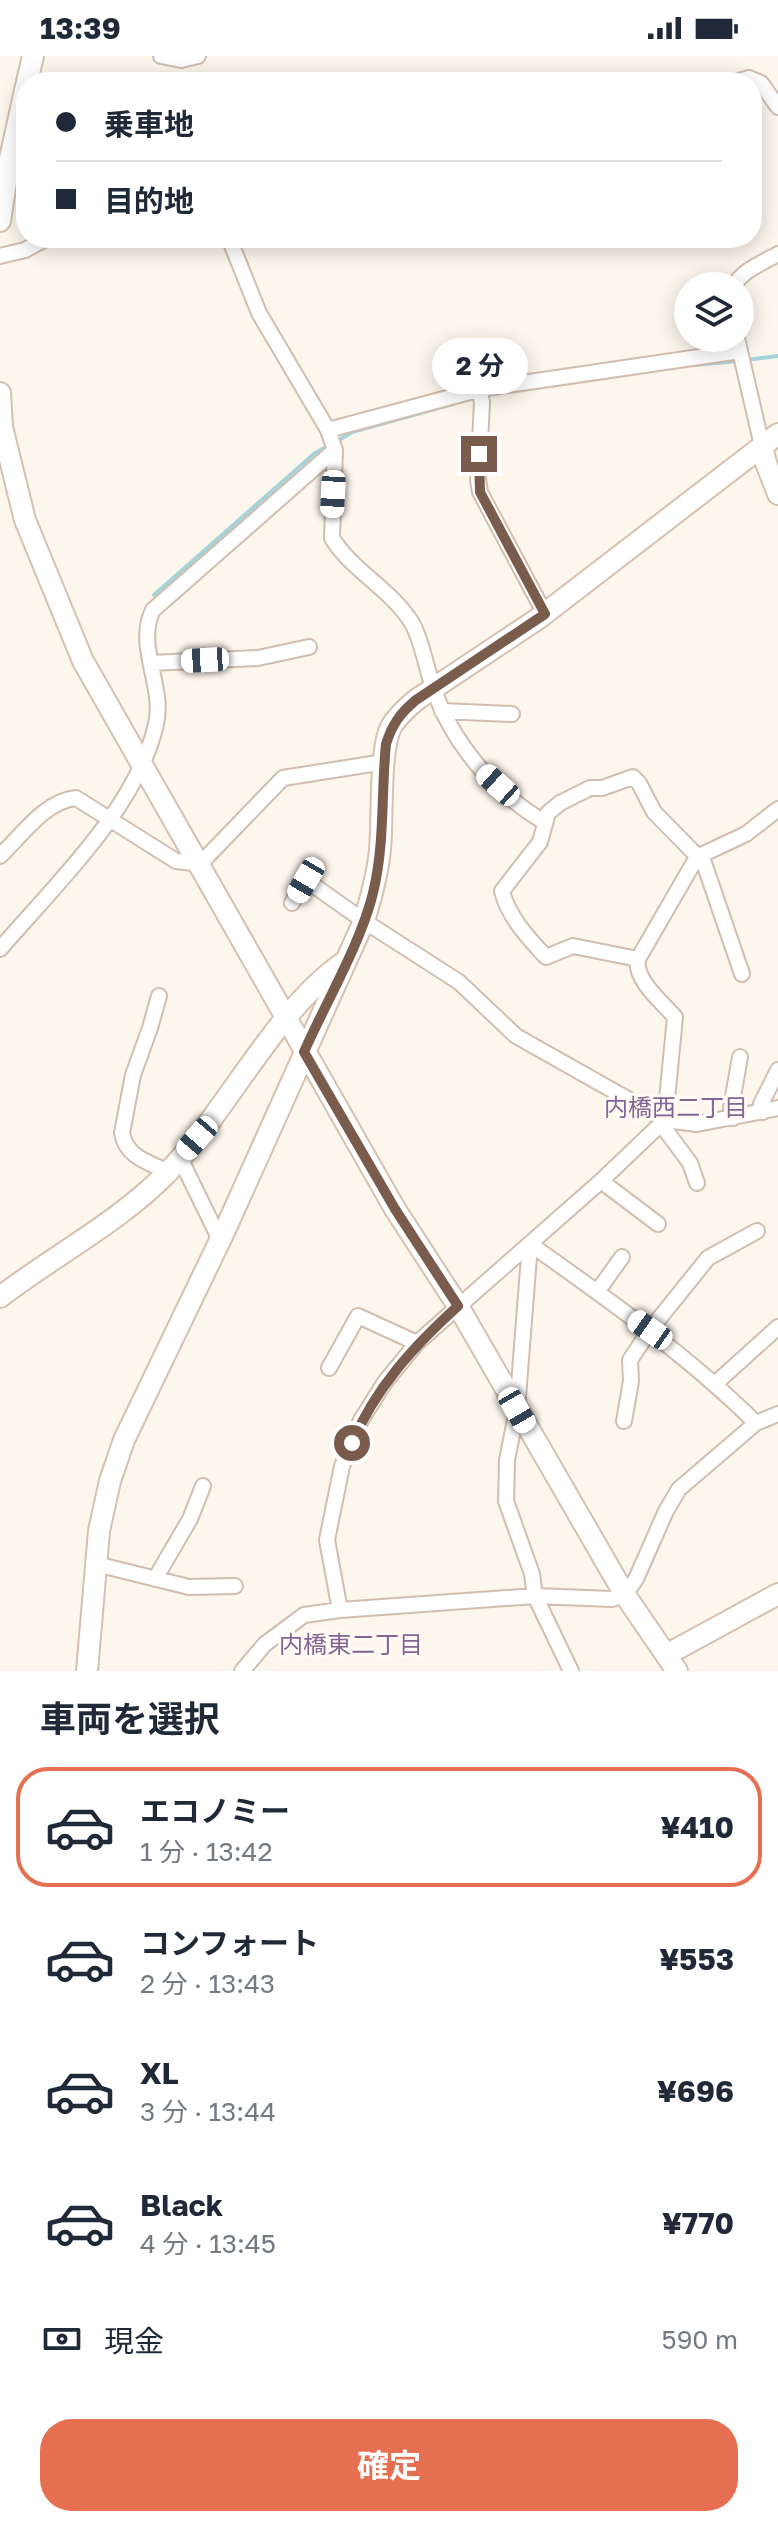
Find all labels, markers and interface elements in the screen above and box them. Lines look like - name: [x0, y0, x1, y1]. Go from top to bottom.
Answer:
- text: 13:39: [40, 10, 121, 46]
- text: 乗車地: [104, 106, 194, 142]
- text: 目的地: [104, 183, 194, 219]
- map controls: [674, 272, 754, 352]
- button: layers: [674, 272, 754, 352]
- callout: 2 分: [431, 338, 527, 394]
- text: 2 分: [456, 350, 504, 381]
- route end: [461, 436, 497, 472]
- car: [320, 469, 346, 519]
- car: [180, 647, 230, 673]
- car: [472, 760, 524, 810]
- car: [284, 853, 328, 907]
- district label: 内橋西二丁目: [604, 1092, 748, 1121]
- car: [172, 1112, 222, 1164]
- car: [623, 1306, 677, 1354]
- car: [495, 1383, 539, 1437]
- route start: [334, 1425, 370, 1461]
- district label: 内橋東二丁目: [279, 1629, 423, 1658]
- text: 車両を選択: [40, 1697, 220, 1740]
- icon: car: [44, 1791, 116, 1863]
- text: エコノミー: [140, 1793, 290, 1829]
- text: ¥410: [661, 1809, 734, 1845]
- text: 1 分 · 13:42: [140, 1836, 272, 1867]
- icon: car: [44, 1923, 116, 1995]
- text: コンフォート: [140, 1925, 319, 1961]
- text: ¥553: [659, 1941, 734, 1977]
- text: 2 分 · 13:43: [140, 1968, 275, 1999]
- icon: car: [44, 2055, 116, 2127]
- text: XL: [140, 2055, 179, 2091]
- text: ¥696: [657, 2073, 734, 2109]
- text: 3 分 · 13:44: [140, 2096, 276, 2127]
- icon: car: [44, 2187, 116, 2259]
- text: Black: [140, 2187, 223, 2223]
- text: ¥770: [662, 2205, 734, 2241]
- text: 4 分 · 13:45: [140, 2228, 276, 2259]
- icon: cash: [40, 2317, 84, 2361]
- text: 現金: [104, 2323, 164, 2359]
- text: 590 m: [662, 2324, 738, 2355]
- button: 確定: [40, 2419, 738, 2511]

